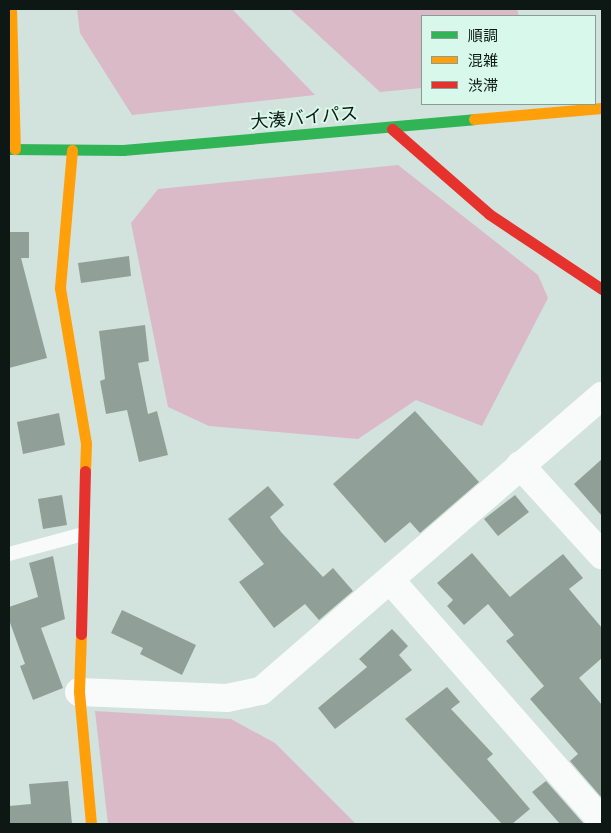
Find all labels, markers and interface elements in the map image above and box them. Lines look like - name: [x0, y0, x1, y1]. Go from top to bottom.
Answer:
- legend: [421, 15, 596, 105]
- text: 順調: [468, 27, 498, 45]
- text: 混雑: [468, 52, 498, 70]
- text: 渋滞: [468, 77, 498, 95]
- street label: 大湊バイパス: [249, 103, 359, 133]

